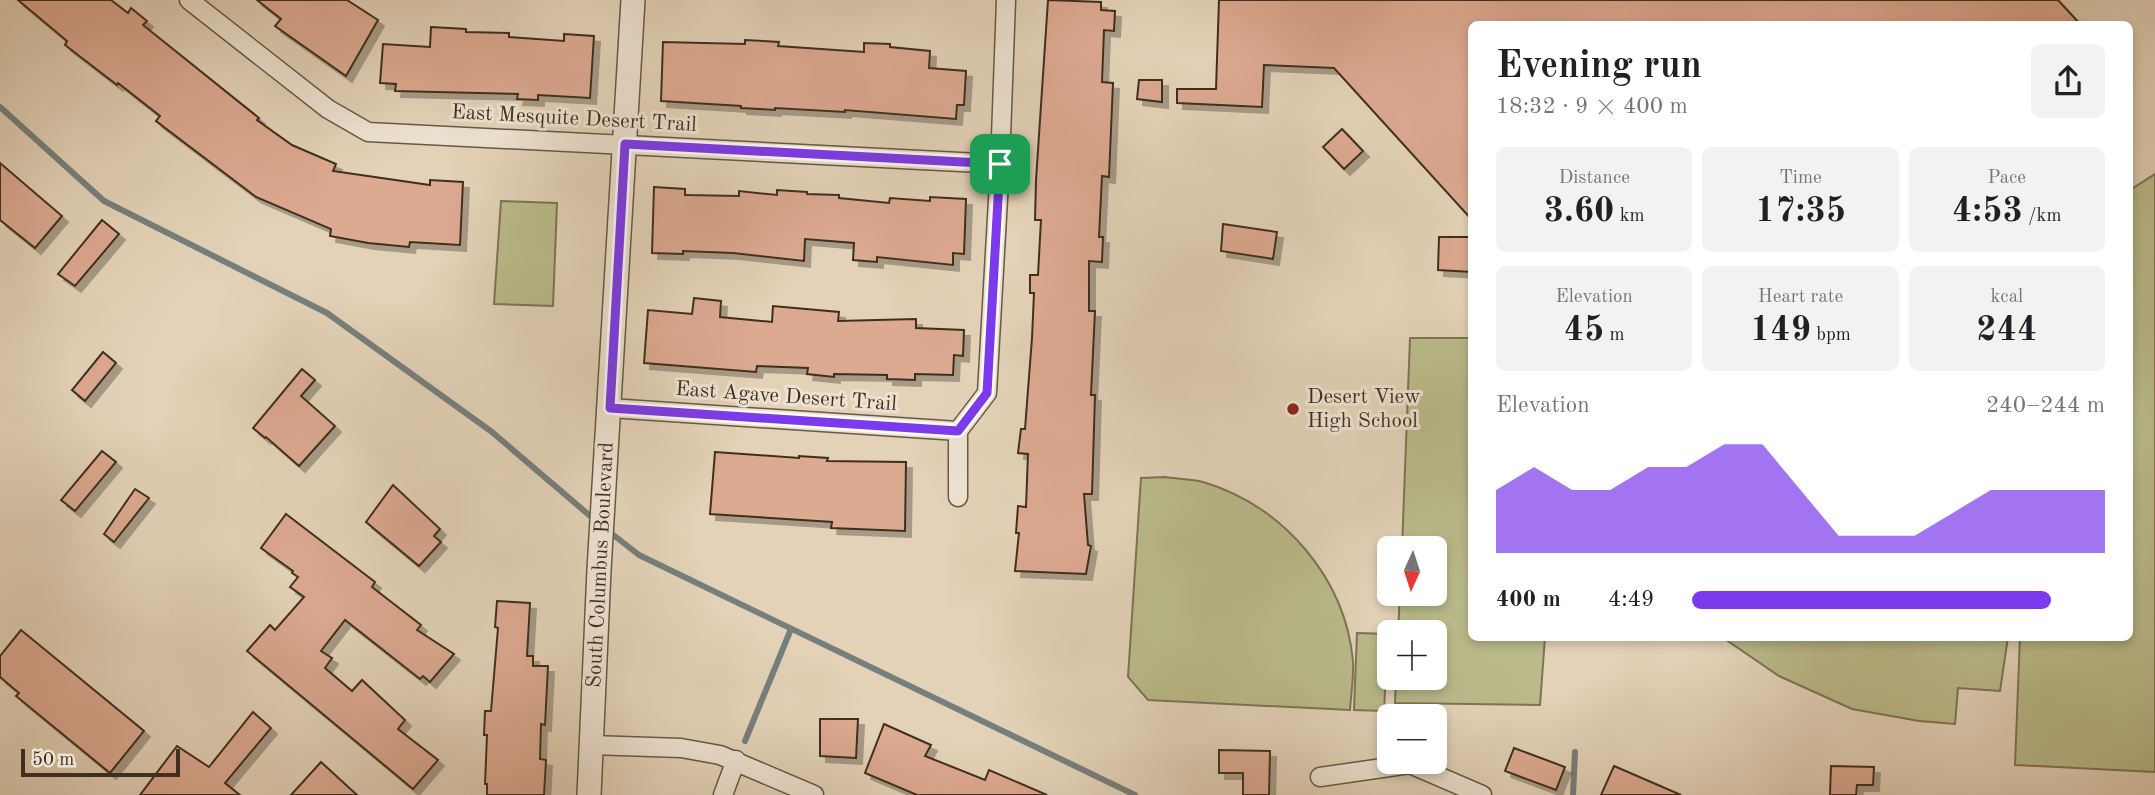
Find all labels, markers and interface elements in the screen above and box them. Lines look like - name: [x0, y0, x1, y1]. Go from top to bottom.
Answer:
- button: share: [2031, 44, 2105, 118]
- text: Evening run: [1496, 48, 1702, 86]
- text: 18:32 · 9 × 400 m: [1496, 95, 1688, 118]
- street label: East Mesquite Desert Trail: [451, 102, 698, 136]
- pin: [970, 134, 1030, 194]
- icon: arrive: [981, 145, 1019, 183]
- text: Distance: [1558, 169, 1630, 188]
- text: Time: [1779, 169, 1822, 188]
- text: Pace: [1988, 169, 2026, 188]
- text: 3.60: [1544, 194, 1614, 229]
- text: 17:35: [1755, 194, 1846, 229]
- text: 4:53: [1952, 194, 2023, 229]
- text: km: [1614, 207, 1645, 226]
- text: /km: [2023, 207, 2062, 226]
- text: Elevation: [1556, 288, 1633, 307]
- text: Heart rate: [1758, 288, 1843, 307]
- text: kcal: [1990, 288, 2023, 307]
- text: 45: [1564, 313, 1604, 348]
- text: 149: [1750, 313, 1811, 348]
- text: 244: [1976, 313, 2037, 348]
- text: m: [1604, 326, 1625, 345]
- text: bpm: [1811, 326, 1851, 345]
- street label: East Agave Desert Trail: [675, 379, 898, 415]
- place label: Desert View High School: [1307, 387, 1421, 432]
- text: Elevation: [1496, 394, 1590, 417]
- text: 240–244 m: [1986, 394, 2105, 417]
- marker: Desert View High School: [1285, 401, 1301, 417]
- street label: South Columbus Boulevard: [584, 442, 618, 688]
- north arrow: [1377, 536, 1447, 606]
- map controls: [1377, 536, 1447, 774]
- text: 400 m: [1496, 588, 1561, 611]
- text: 4:49: [1608, 588, 1654, 611]
- button: +: [1377, 620, 1447, 690]
- button: −: [1377, 704, 1447, 774]
- scale bar: [21, 746, 180, 778]
- text: 50 m: [32, 751, 74, 770]

